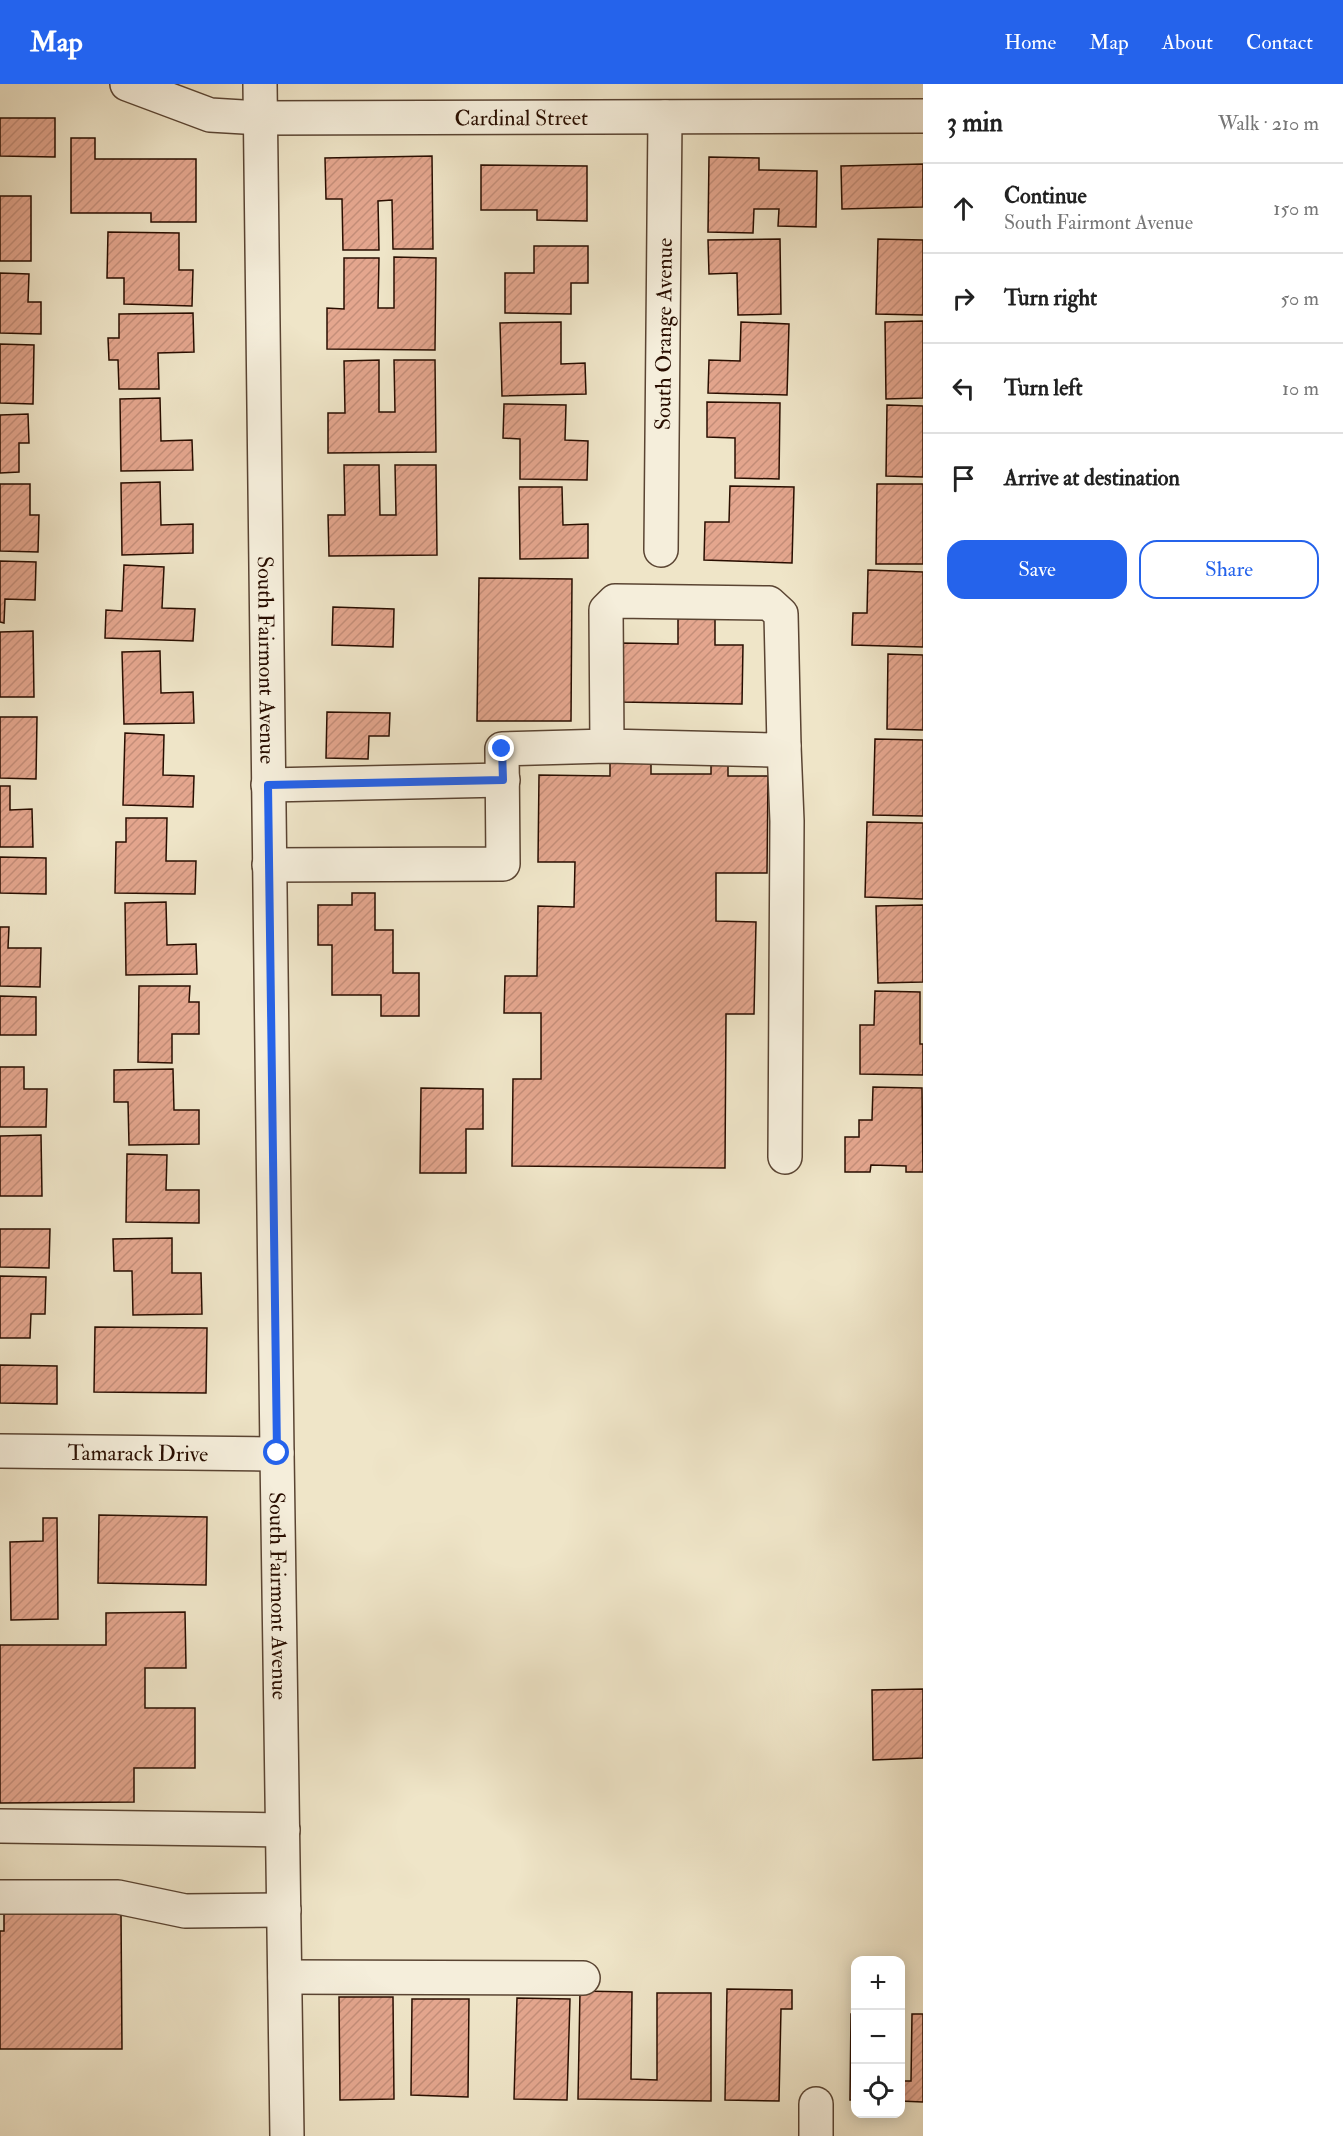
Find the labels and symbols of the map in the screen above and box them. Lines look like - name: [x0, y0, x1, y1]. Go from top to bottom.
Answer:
- street label: Cardinal Street: [454, 104, 588, 132]
- street label: South Orange Avenue: [649, 238, 679, 430]
- street label: South Fairmont Avenue: [251, 556, 281, 764]
- route end: [488, 735, 514, 761]
- street label: Tamarack Drive: [67, 1439, 209, 1468]
- route start: [263, 1439, 289, 1465]
- street label: South Fairmont Avenue: [263, 1492, 294, 1700]

